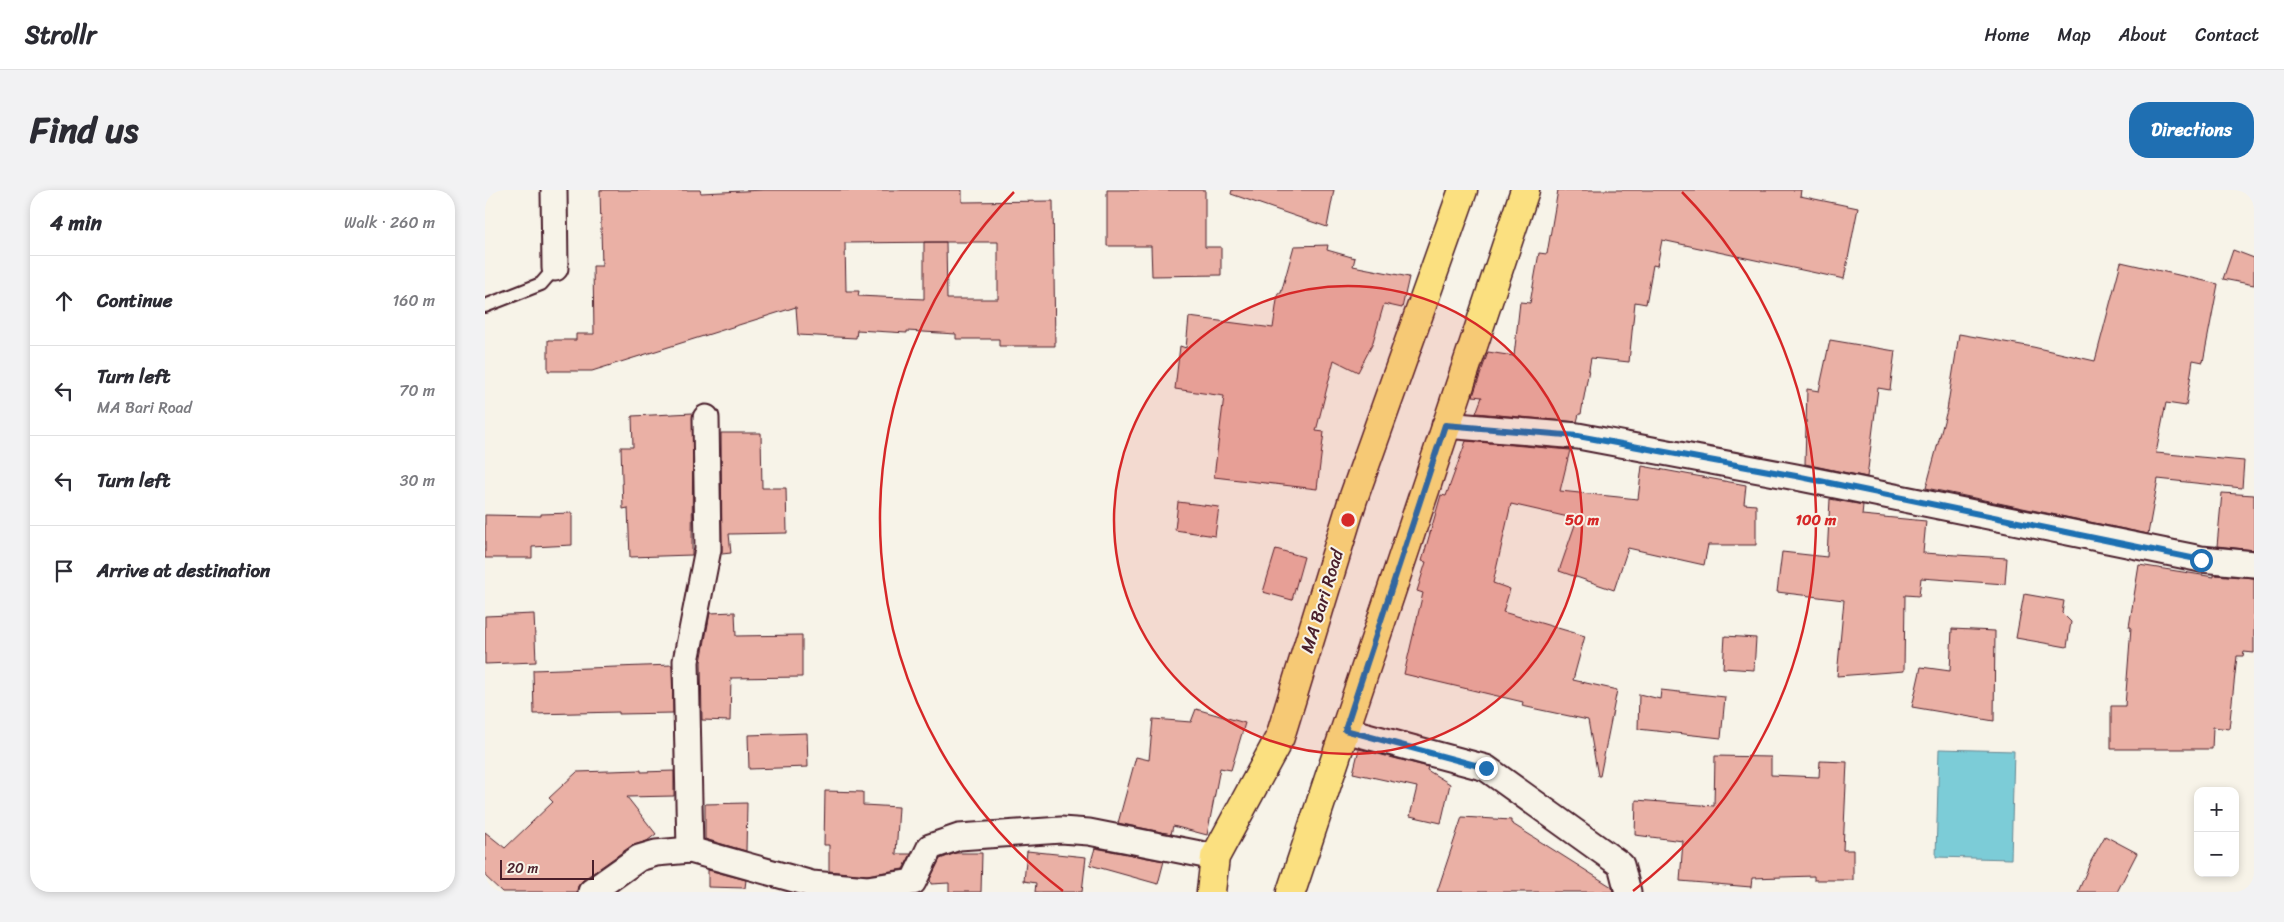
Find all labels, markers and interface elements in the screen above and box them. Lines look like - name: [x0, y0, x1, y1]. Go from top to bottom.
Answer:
- text: Strollr: [25, 14, 96, 56]
- text: Home: [1985, 19, 2030, 51]
- text: Map: [2058, 19, 2091, 51]
- text: About: [2119, 19, 2167, 51]
- text: Contact: [2195, 19, 2259, 51]
- text: Find us: [30, 99, 138, 161]
- button: Directions: [2129, 102, 2254, 158]
- text: 4 min: [50, 204, 102, 242]
- text: Walk · 260 m: [344, 208, 435, 237]
- text: Continue: [97, 284, 173, 317]
- text: 160 m: [392, 286, 435, 315]
- icon: ahead: [50, 287, 78, 315]
- text: Turn left: [97, 360, 170, 393]
- text: 70 m: [399, 376, 435, 405]
- icon: left: [50, 377, 78, 405]
- text: MA Bari Road: [97, 393, 192, 422]
- text: Turn left: [97, 464, 170, 497]
- text: 30 m: [400, 466, 435, 495]
- icon: left: [50, 467, 78, 495]
- text: 50 m: [1565, 507, 1600, 533]
- text: 100 m: [1796, 507, 1837, 533]
- centre of rings: [1339, 511, 1357, 529]
- street label: MA Bari Road: [1291, 544, 1353, 657]
- route start: [2190, 549, 2213, 572]
- text: Arrive at destination: [97, 554, 270, 587]
- icon: arrive: [50, 557, 78, 585]
- route end: [1475, 757, 1498, 780]
- map controls: [2194, 787, 2239, 877]
- button: +: [2194, 787, 2239, 832]
- button: −: [2194, 832, 2239, 877]
- text: 20 m: [507, 856, 538, 881]
- scale bar: [500, 857, 594, 880]

